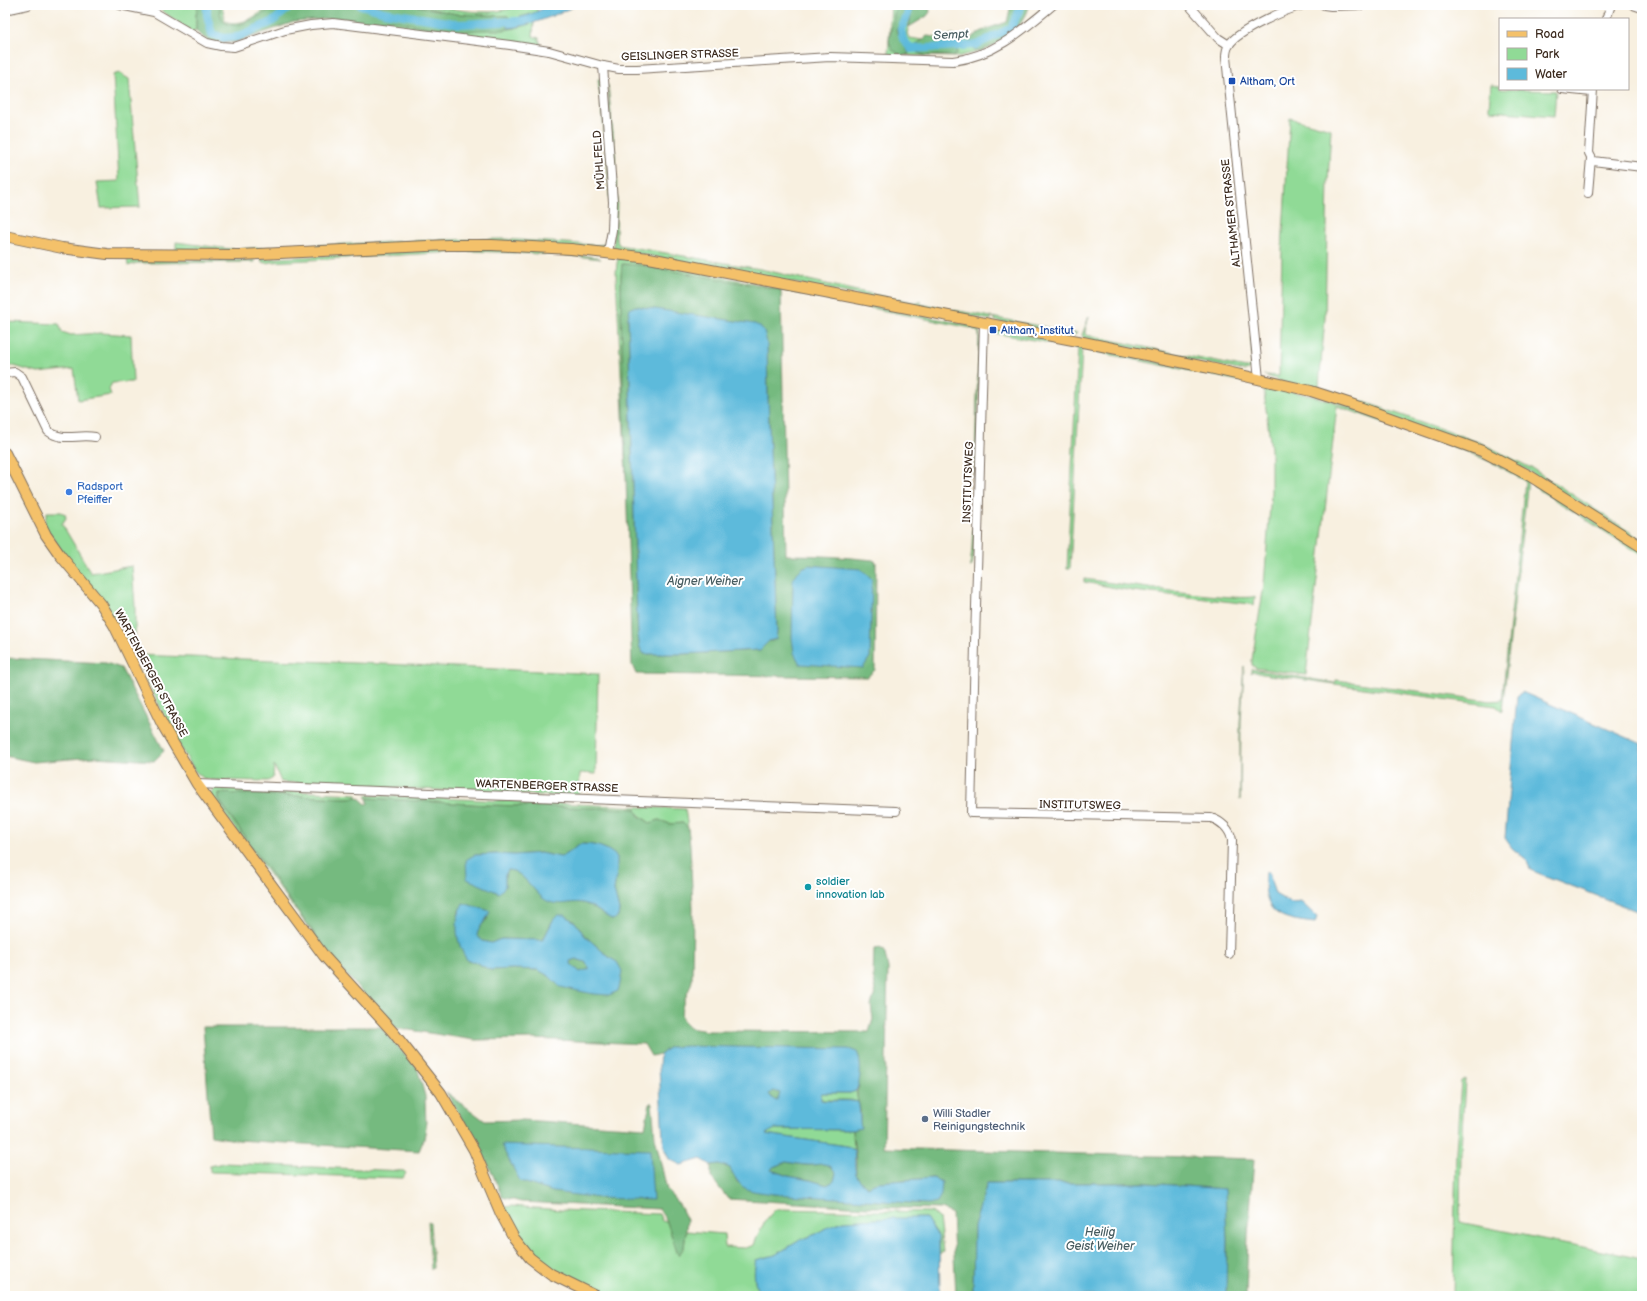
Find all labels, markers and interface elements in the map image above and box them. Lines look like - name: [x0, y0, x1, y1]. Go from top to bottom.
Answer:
- legend: [1499, 18, 1629, 90]
- water label: Sempt: [933, 27, 969, 43]
- text: Road: [1535, 27, 1564, 42]
- street label: GEISLINGER STRASSE: [621, 46, 739, 64]
- text: Park: [1535, 47, 1559, 62]
- text: Water: [1535, 67, 1567, 82]
- place label: Altham, Ort: [1240, 75, 1295, 88]
- marker: Altham, Ort: [1227, 76, 1237, 86]
- street label: MÜHLFELD: [589, 130, 608, 190]
- street label: ALTHAMER STRASSE: [1219, 158, 1243, 268]
- place label: Altham, Institut: [1001, 324, 1074, 337]
- marker: Altham, Institut: [988, 325, 998, 335]
- street label: INSTITUTSWEG: [960, 441, 976, 523]
- place label: Radsport Pfeiffer: [77, 480, 124, 506]
- marker: Radsport Pfeiffer: [64, 487, 74, 497]
- water label: Aigner Weiher: [666, 574, 744, 589]
- street label: WARTENBERGER STRASSE: [112, 607, 190, 739]
- street label: WARTENBERGER STRASSE: [475, 777, 619, 795]
- street label: INSTITUTSWEG: [1039, 798, 1121, 812]
- place label: soldier innovation lab: [816, 875, 885, 901]
- marker: soldier innovation lab: [803, 882, 813, 892]
- place label: Willi Stadler Reinigungstechnik: [933, 1107, 1025, 1133]
- marker: Willi Stadler Reinigungstechnik: [920, 1114, 930, 1124]
- water label: Heilig Geist Weiher: [1066, 1225, 1136, 1254]

